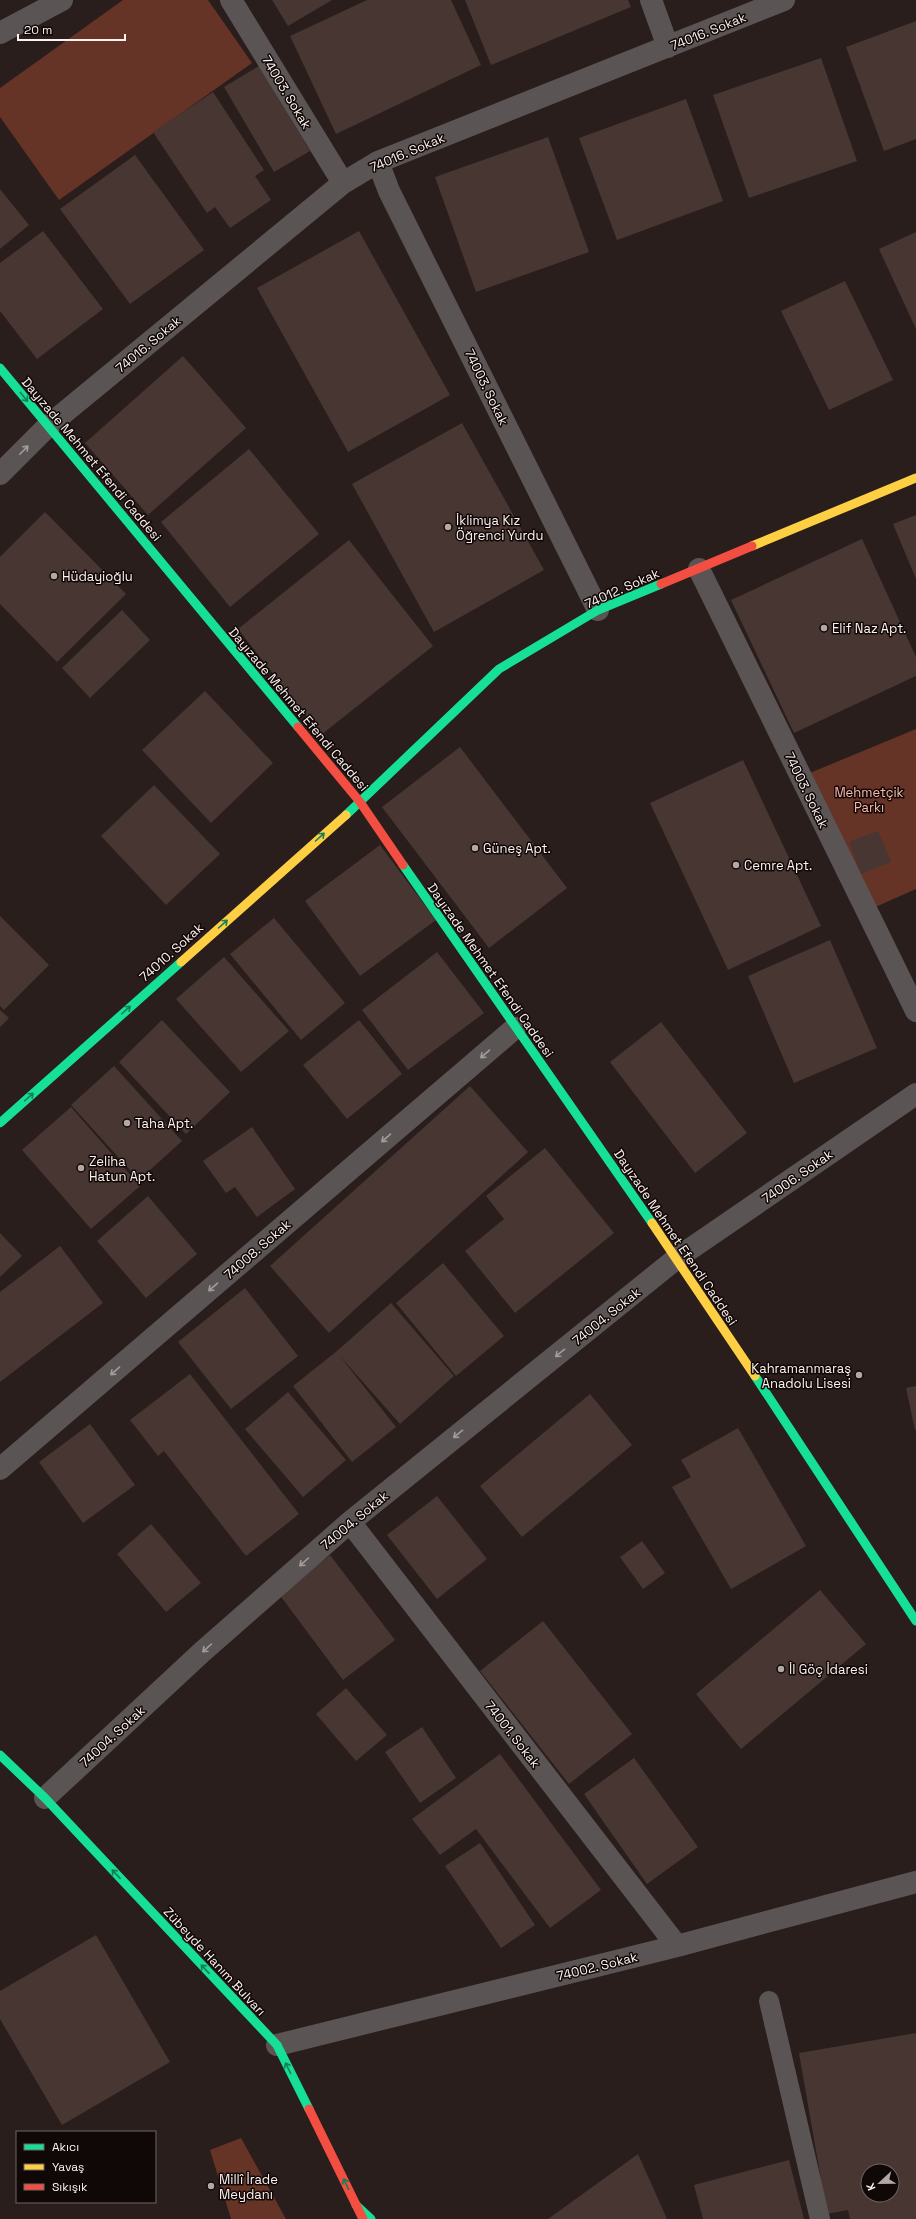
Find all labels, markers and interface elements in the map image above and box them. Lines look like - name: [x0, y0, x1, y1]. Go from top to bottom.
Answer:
- street label: 74016. Sokak: [668, 9, 748, 54]
- scale bar: [18, 16, 125, 42]
- text: 20 m: [24, 22, 52, 38]
- street label: 74003. Sokak: [258, 52, 315, 132]
- street label: 74016. Sokak: [367, 129, 447, 176]
- street label: 74016. Sokak: [112, 312, 184, 377]
- street label: 74003. Sokak: [461, 346, 512, 428]
- street label: Dayızade Mehmet Efendi Caddesi: [18, 374, 165, 545]
- one-way arrow: [19, 392, 28, 403]
- one-way arrow: [19, 445, 29, 455]
- place label: İklimya Kız Öğrenci Yurdu: [456, 512, 543, 544]
- marker: İklimya Kız Öğrenci Yurdu: [443, 522, 453, 532]
- street label: 74012. Sokak: [582, 564, 662, 612]
- place label: Hüdayioğlu: [62, 568, 133, 585]
- marker: Hüdayioğlu: [49, 571, 59, 581]
- place label: Elif Naz Apt.: [832, 620, 906, 637]
- marker: Elif Naz Apt.: [819, 623, 829, 633]
- street label: Dayızade Mehmet Efendi Caddesi: [225, 624, 372, 795]
- street label: 74003. Sokak: [781, 749, 832, 831]
- park label: Mehmetçik Parkı: [834, 784, 904, 816]
- one-way arrow: [315, 832, 325, 842]
- place label: Güneş Apt.: [483, 840, 551, 857]
- marker: Güneş Apt.: [470, 843, 480, 853]
- place label: Cemre Apt.: [744, 857, 812, 874]
- marker: Cemre Apt.: [731, 860, 741, 870]
- street label: Dayızade Mehmet Efendi Caddesi: [424, 880, 557, 1061]
- street label: 74010. Sokak: [136, 919, 207, 985]
- one-way arrow: [218, 919, 228, 928]
- one-way arrow: [121, 1006, 131, 1015]
- one-way arrow: [480, 1049, 490, 1058]
- one-way arrow: [24, 1092, 34, 1101]
- place label: Taha Apt.: [135, 1115, 193, 1132]
- marker: Taha Apt.: [122, 1118, 132, 1128]
- one-way arrow: [381, 1134, 392, 1143]
- street label: Dayızade Mehmet Efendi Caddesi: [610, 1146, 741, 1329]
- street label: 74006. Sokak: [758, 1146, 836, 1207]
- place label: Zeliha Hatun Apt.: [89, 1153, 155, 1185]
- marker: Zeliha Hatun Apt.: [76, 1163, 86, 1173]
- street label: 74008. Sokak: [220, 1216, 294, 1283]
- one-way arrow: [208, 1282, 219, 1291]
- street label: 74004. Sokak: [569, 1284, 644, 1349]
- one-way arrow: [554, 1349, 565, 1357]
- place label: Kahramanmaraş Anadolu Lisesi: [751, 1360, 851, 1392]
- one-way arrow: [109, 1367, 120, 1376]
- marker: Kahramanmaraş Anadolu Lisesi: [854, 1370, 864, 1380]
- one-way arrow: [453, 1430, 464, 1439]
- street label: 74004. Sokak: [317, 1487, 392, 1554]
- one-way arrow: [299, 1557, 309, 1566]
- one-way arrow: [202, 1643, 212, 1653]
- place label: İl Göç İdaresi: [789, 1661, 868, 1678]
- marker: İl Göç İdaresi: [776, 1664, 786, 1674]
- street label: 74001. Sokak: [481, 1697, 544, 1771]
- street label: 74004. Sokak: [76, 1702, 148, 1771]
- one-way arrow: [111, 1869, 121, 1879]
- street label: Zübeyde Hanım Bulvarı: [160, 1903, 269, 2019]
- street label: 74002. Sokak: [555, 1948, 639, 1985]
- one-way arrow: [200, 1964, 210, 1974]
- one-way arrow: [284, 2062, 291, 2074]
- legend: [16, 2131, 156, 2203]
- text: Akıcı: [52, 2139, 79, 2155]
- text: Yavaş: [52, 2159, 84, 2175]
- north arrow: [860, 2163, 900, 2203]
- place label: Millî İrade Meydanı: [219, 2171, 278, 2203]
- one-way arrow: [342, 2178, 349, 2190]
- text: Sıkışık: [52, 2179, 88, 2195]
- marker: Millî İrade Meydanı: [206, 2181, 216, 2191]
- text: K: [863, 2181, 879, 2193]

